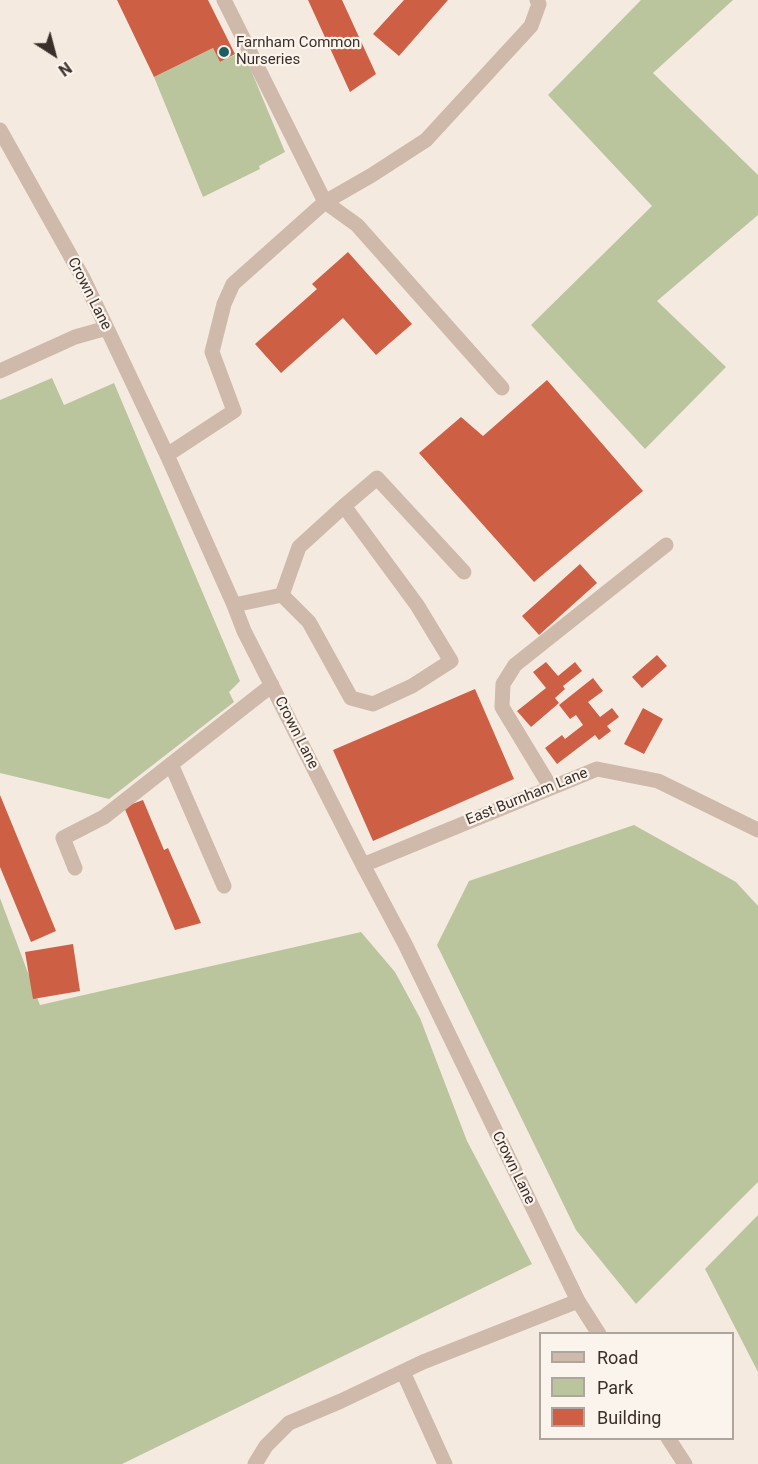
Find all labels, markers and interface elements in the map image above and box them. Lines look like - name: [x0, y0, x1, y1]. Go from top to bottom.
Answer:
- north arrow: [24, 24, 84, 84]
- place label: Farnham Common Nurseries: [236, 34, 360, 69]
- marker: Farnham Common Nurseries: [217, 45, 231, 59]
- text: N: [55, 58, 75, 80]
- street label: Crown Lane: [63, 255, 115, 333]
- street label: Crown Lane: [270, 694, 322, 772]
- street label: East Burnham Lane: [463, 764, 591, 830]
- street label: Crown Lane: [488, 1129, 538, 1207]
- legend: [539, 1332, 734, 1440]
- text: Road: [597, 1347, 638, 1368]
- text: Park: [597, 1377, 633, 1398]
- text: Building: [597, 1407, 661, 1428]

